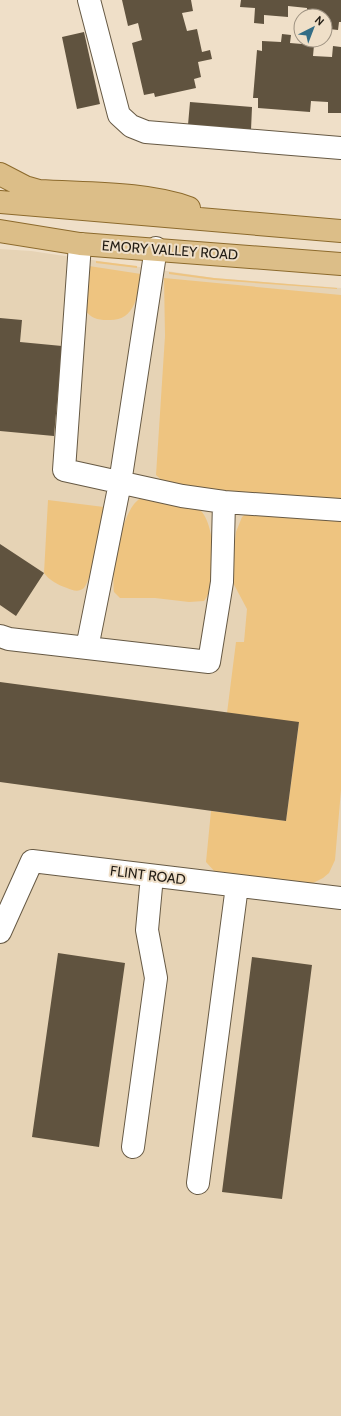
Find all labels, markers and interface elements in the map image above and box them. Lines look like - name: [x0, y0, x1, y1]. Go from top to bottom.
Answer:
- north arrow: [293, 8, 333, 48]
- text: N: [312, 13, 327, 28]
- street label: EMORY VALLEY ROAD: [101, 236, 239, 264]
- street label: FLINT ROAD: [109, 861, 187, 889]

